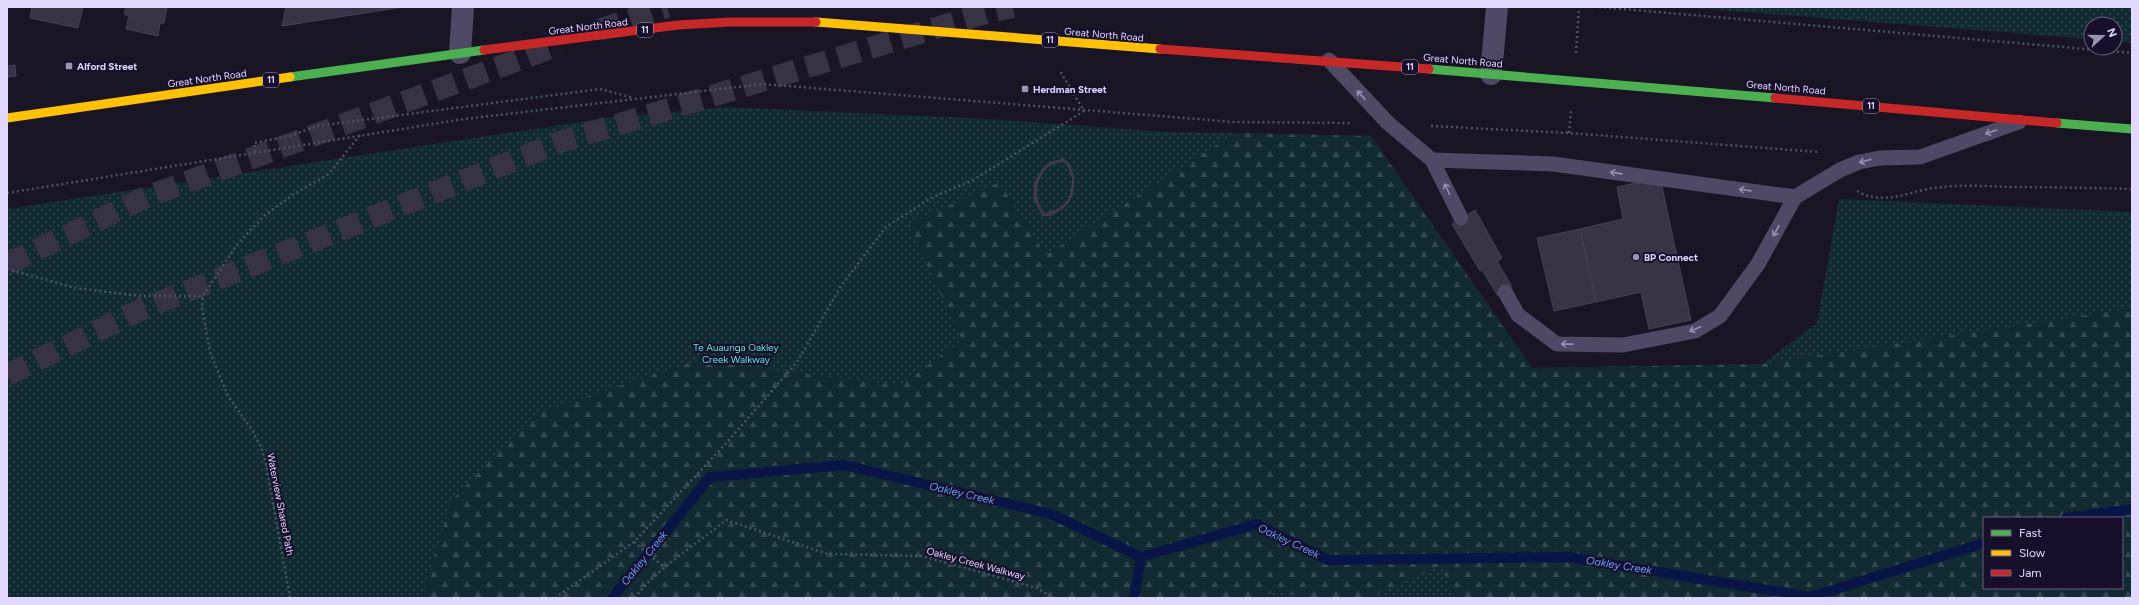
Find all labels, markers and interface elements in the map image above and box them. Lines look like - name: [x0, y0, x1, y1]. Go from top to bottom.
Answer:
- street label: Great North Road: [548, 15, 628, 38]
- north arrow: [2083, 16, 2123, 56]
- road number: 11: [637, 23, 653, 37]
- street label: Great North Road: [1064, 25, 1144, 44]
- text: N: [2104, 26, 2119, 39]
- road number: 11: [1042, 33, 1058, 47]
- street label: Great North Road: [1423, 51, 1503, 70]
- place label: Alford Street: [77, 60, 137, 73]
- road number: 11: [1402, 60, 1418, 74]
- marker: Alford Street: [64, 61, 74, 71]
- street label: Great North Road: [167, 67, 248, 90]
- road number: 11: [263, 73, 279, 87]
- street label: Great North Road: [1746, 78, 1826, 97]
- place label: Herdman Street: [1033, 83, 1107, 96]
- marker: Herdman Street: [1020, 84, 1030, 94]
- one-way arrow: [1356, 90, 1366, 100]
- road number: 11: [1863, 99, 1879, 113]
- one-way arrow: [1984, 129, 1997, 136]
- one-way arrow: [1859, 157, 1872, 165]
- one-way arrow: [1610, 169, 1623, 177]
- one-way arrow: [1443, 183, 1450, 195]
- one-way arrow: [1739, 186, 1752, 194]
- one-way arrow: [1772, 225, 1780, 237]
- place label: BP Connect: [1644, 251, 1698, 264]
- marker: BP Connect: [1631, 252, 1641, 262]
- one-way arrow: [1690, 326, 1702, 334]
- one-way arrow: [1561, 340, 1574, 348]
- park label: Te Auaunga Oakley Creek Walkway: [693, 341, 779, 366]
- street label: Waterview Shared Path: [264, 452, 297, 557]
- water label: Oakley Creek: [928, 480, 996, 507]
- legend: [1983, 517, 2123, 589]
- water label: Oakley Creek: [1256, 522, 1322, 562]
- text: Fast: [2019, 526, 2042, 540]
- water label: Oakley Creek: [618, 528, 671, 588]
- street label: Oakley Creek Walkway: [925, 544, 1027, 583]
- text: Slow: [2019, 546, 2046, 560]
- water label: Oakley Creek: [1585, 554, 1653, 577]
- text: Jam: [2019, 566, 2042, 580]

